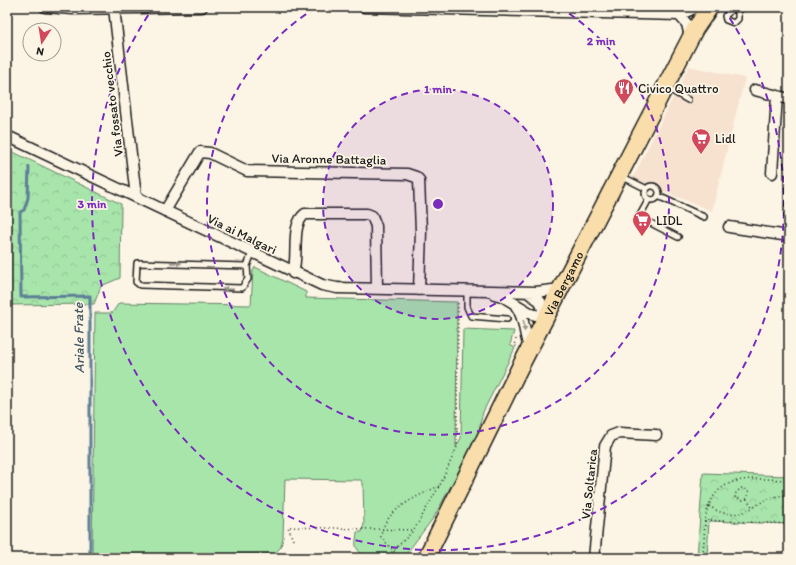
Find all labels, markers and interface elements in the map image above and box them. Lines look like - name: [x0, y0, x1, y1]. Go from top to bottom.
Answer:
- north arrow: [22, 22, 62, 62]
- text: 2 min: [587, 34, 616, 48]
- text: N: [35, 44, 45, 58]
- street label: Via fossato vecchio: [98, 50, 126, 157]
- restaurant icon: Civico Quattro: [613, 77, 635, 105]
- place label: Civico Quattro: [638, 81, 719, 96]
- text: 1 min: [424, 82, 453, 96]
- supermarket icon: Lidl: [690, 127, 712, 155]
- place label: Lidl: [715, 131, 736, 146]
- street label: Via Aronne Battaglia: [272, 151, 387, 168]
- text: 3 min: [78, 197, 107, 211]
- centre of rings: [431, 197, 445, 211]
- supermarket icon: LIDL: [631, 209, 653, 237]
- street label: Via ai Malgari: [205, 211, 279, 257]
- place label: LIDL: [656, 213, 683, 228]
- street label: Via Bergamo: [540, 248, 586, 318]
- one-way arrow: [170, 260, 183, 266]
- one-way arrow: [222, 285, 234, 292]
- water label: Ariale Frate: [70, 301, 88, 374]
- one-way arrow: [521, 320, 527, 332]
- street label: Via Soltarica: [578, 448, 600, 520]

